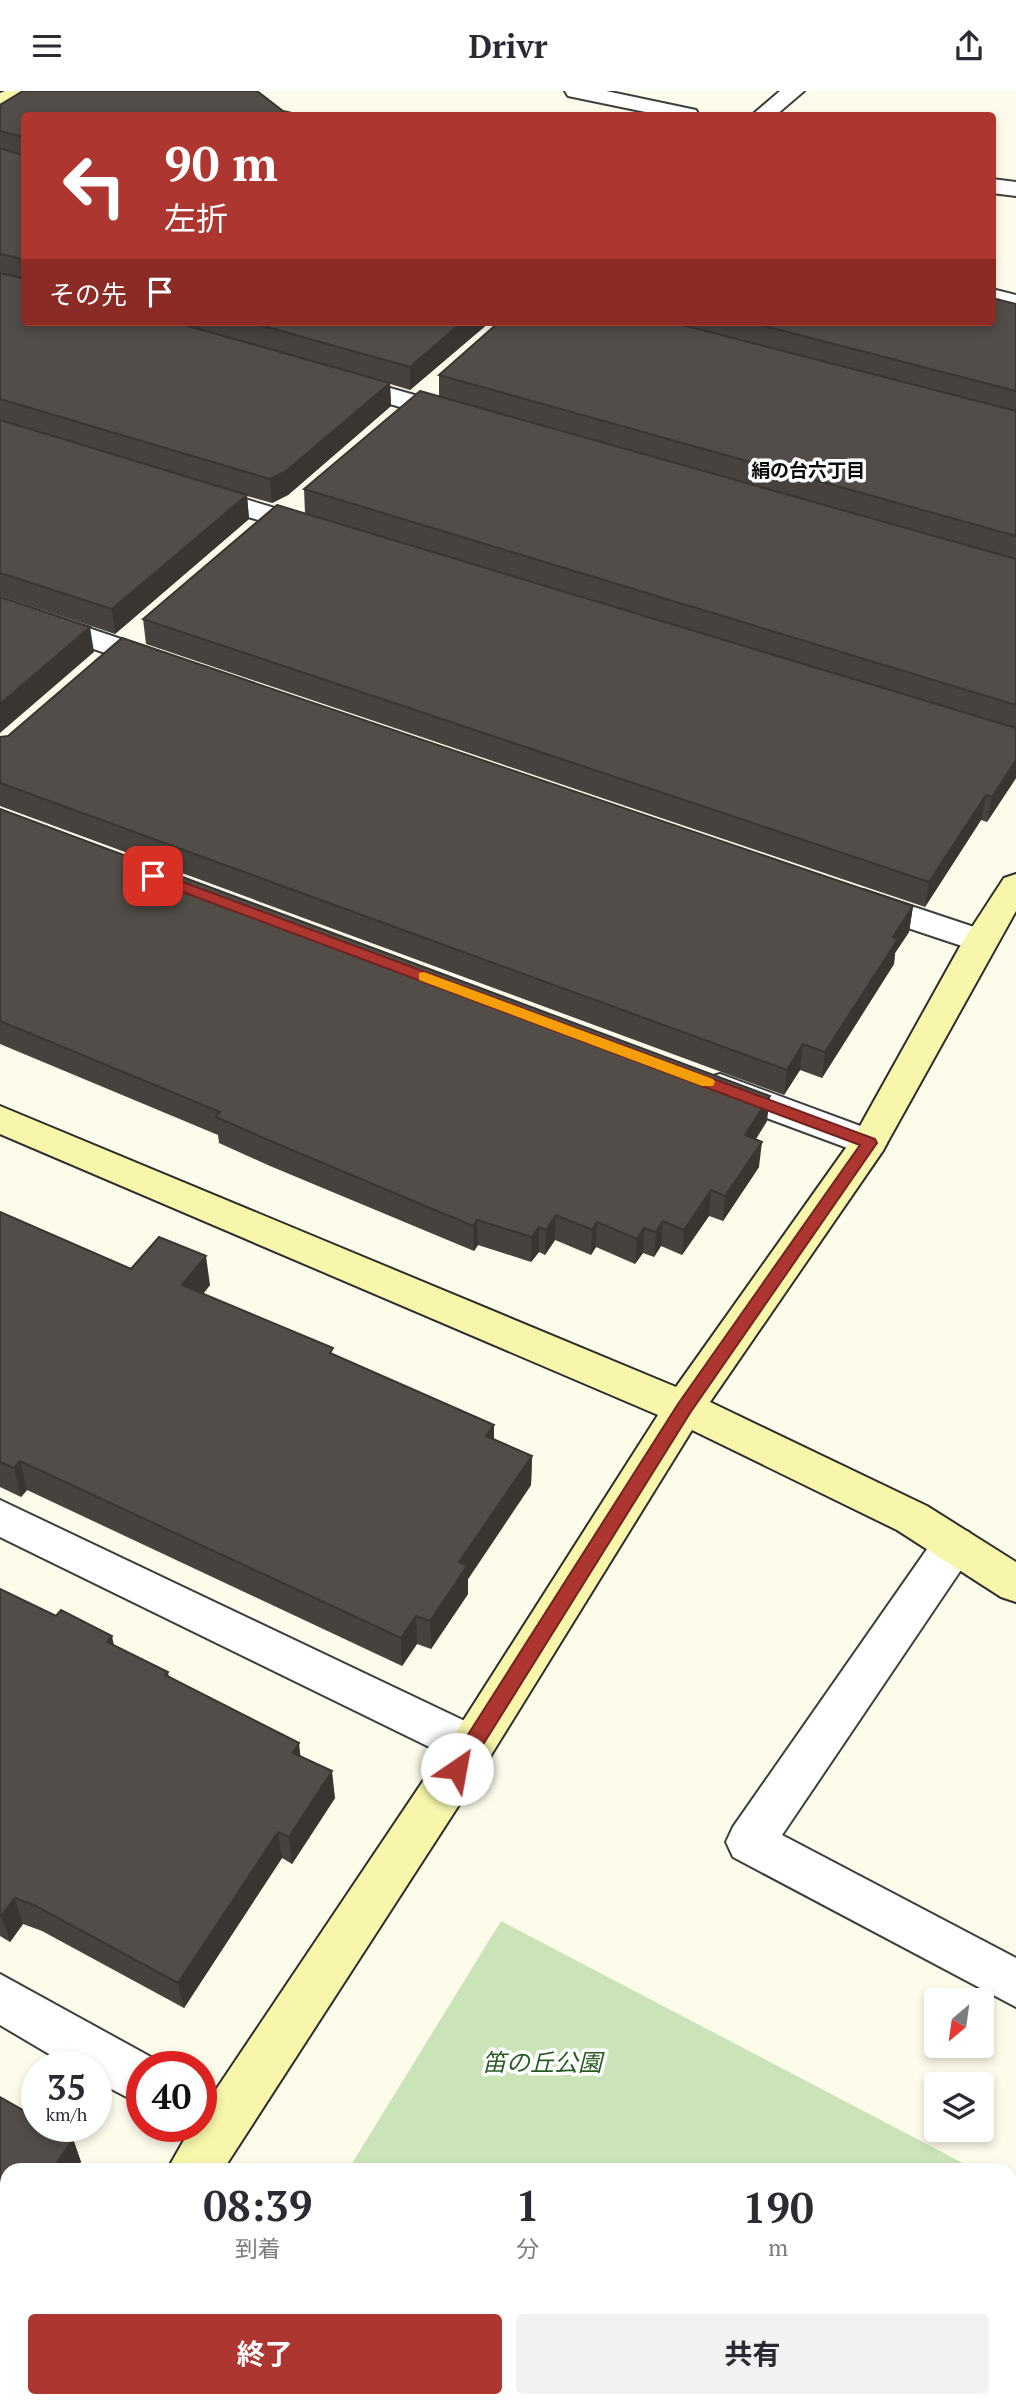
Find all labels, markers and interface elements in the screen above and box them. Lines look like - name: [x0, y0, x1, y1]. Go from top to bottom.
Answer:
- text: Drivr: [468, 25, 548, 67]
- icon: menu: [28, 27, 66, 65]
- icon: share: [950, 27, 988, 65]
- text: 90 m: [164, 130, 278, 195]
- icon: left: [49, 140, 140, 231]
- text: 左折: [164, 197, 228, 239]
- icon: arrive: [141, 273, 179, 311]
- text: その先: [49, 277, 127, 311]
- district label: 絹の台六丁目: [751, 457, 865, 482]
- pin: [123, 846, 183, 906]
- icon: arrive: [134, 857, 172, 895]
- position arrow: [420, 1732, 494, 1806]
- north arrow: [924, 1988, 994, 2058]
- map controls: [924, 1988, 994, 2142]
- park label: 笛の丘公園: [482, 2046, 605, 2078]
- speed limit sign: 40: [126, 2051, 217, 2142]
- text: 35: [47, 2064, 86, 2110]
- button: layers: [924, 2072, 994, 2142]
- text: km/h: [46, 2102, 87, 2126]
- text: 08:39: [203, 2177, 313, 2233]
- text: 1: [516, 2177, 539, 2233]
- text: 190: [743, 2179, 814, 2235]
- text: m: [768, 2232, 788, 2263]
- text: 到着: [235, 2233, 281, 2264]
- text: 分: [516, 2233, 539, 2264]
- button: 終了: [28, 2314, 502, 2394]
- button: 共有: [516, 2314, 989, 2394]

